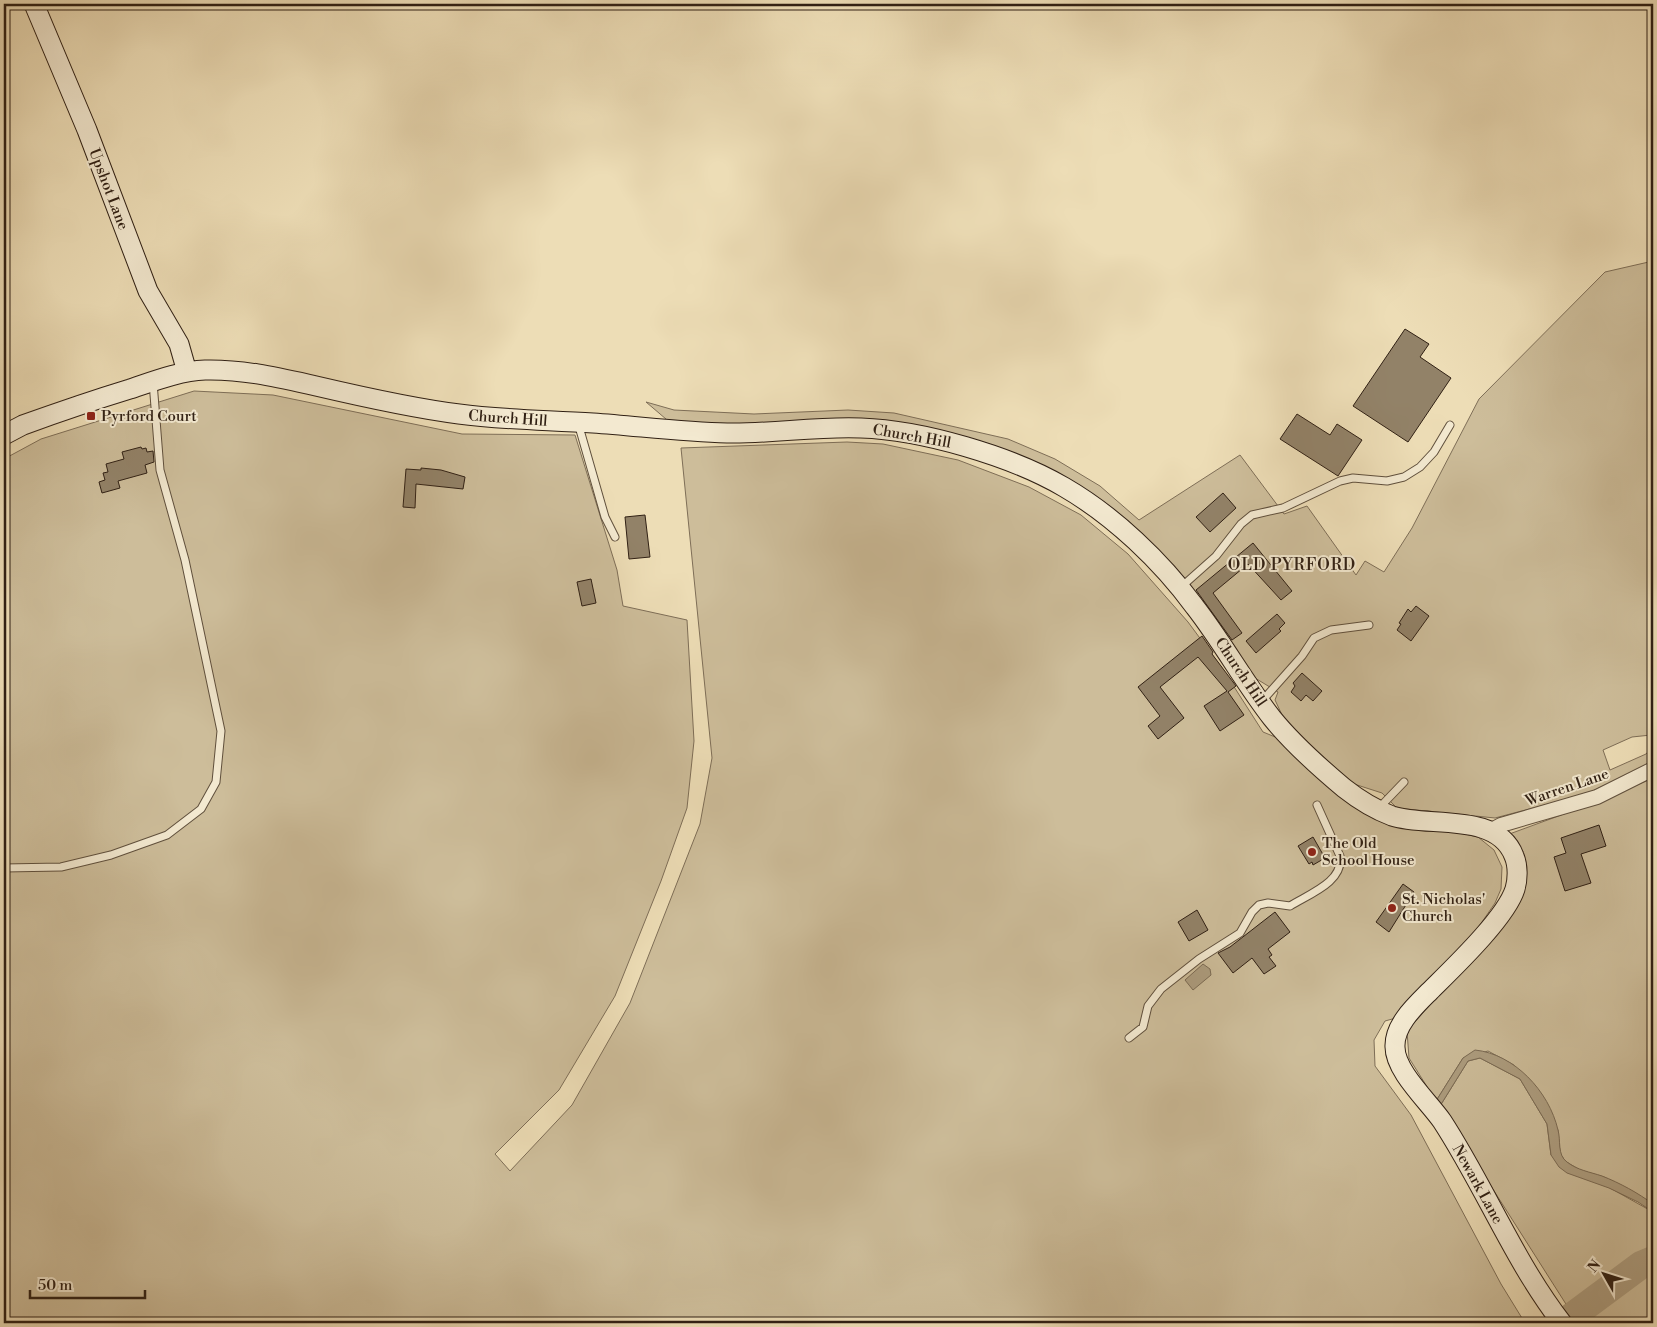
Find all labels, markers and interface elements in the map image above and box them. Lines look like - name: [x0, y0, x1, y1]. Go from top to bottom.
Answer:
- street label: Upshot Lane: [84, 146, 133, 233]
- street label: Church Hill: [468, 406, 549, 431]
- place label: Pyrford Court: [101, 407, 197, 426]
- marker: Pyrford Court: [85, 410, 97, 422]
- street label: Church Hill: [871, 420, 953, 453]
- district label: OLD PYRFORD: [1228, 555, 1356, 575]
- street label: Church Hill: [1210, 634, 1271, 711]
- street label: Warren Lane: [1522, 764, 1611, 811]
- place label: The Old School House: [1322, 834, 1415, 870]
- marker: The Old School House: [1306, 846, 1318, 858]
- place label: St. Nicholas' Church: [1402, 890, 1485, 926]
- marker: St. Nicholas' Church: [1386, 902, 1398, 914]
- street label: Newark Lane: [1448, 1141, 1507, 1227]
- north arrow: [1580, 1250, 1630, 1300]
- text: N: [1584, 1256, 1605, 1276]
- scale bar: [30, 1267, 145, 1299]
- text: 50 m: [38, 1276, 72, 1295]

